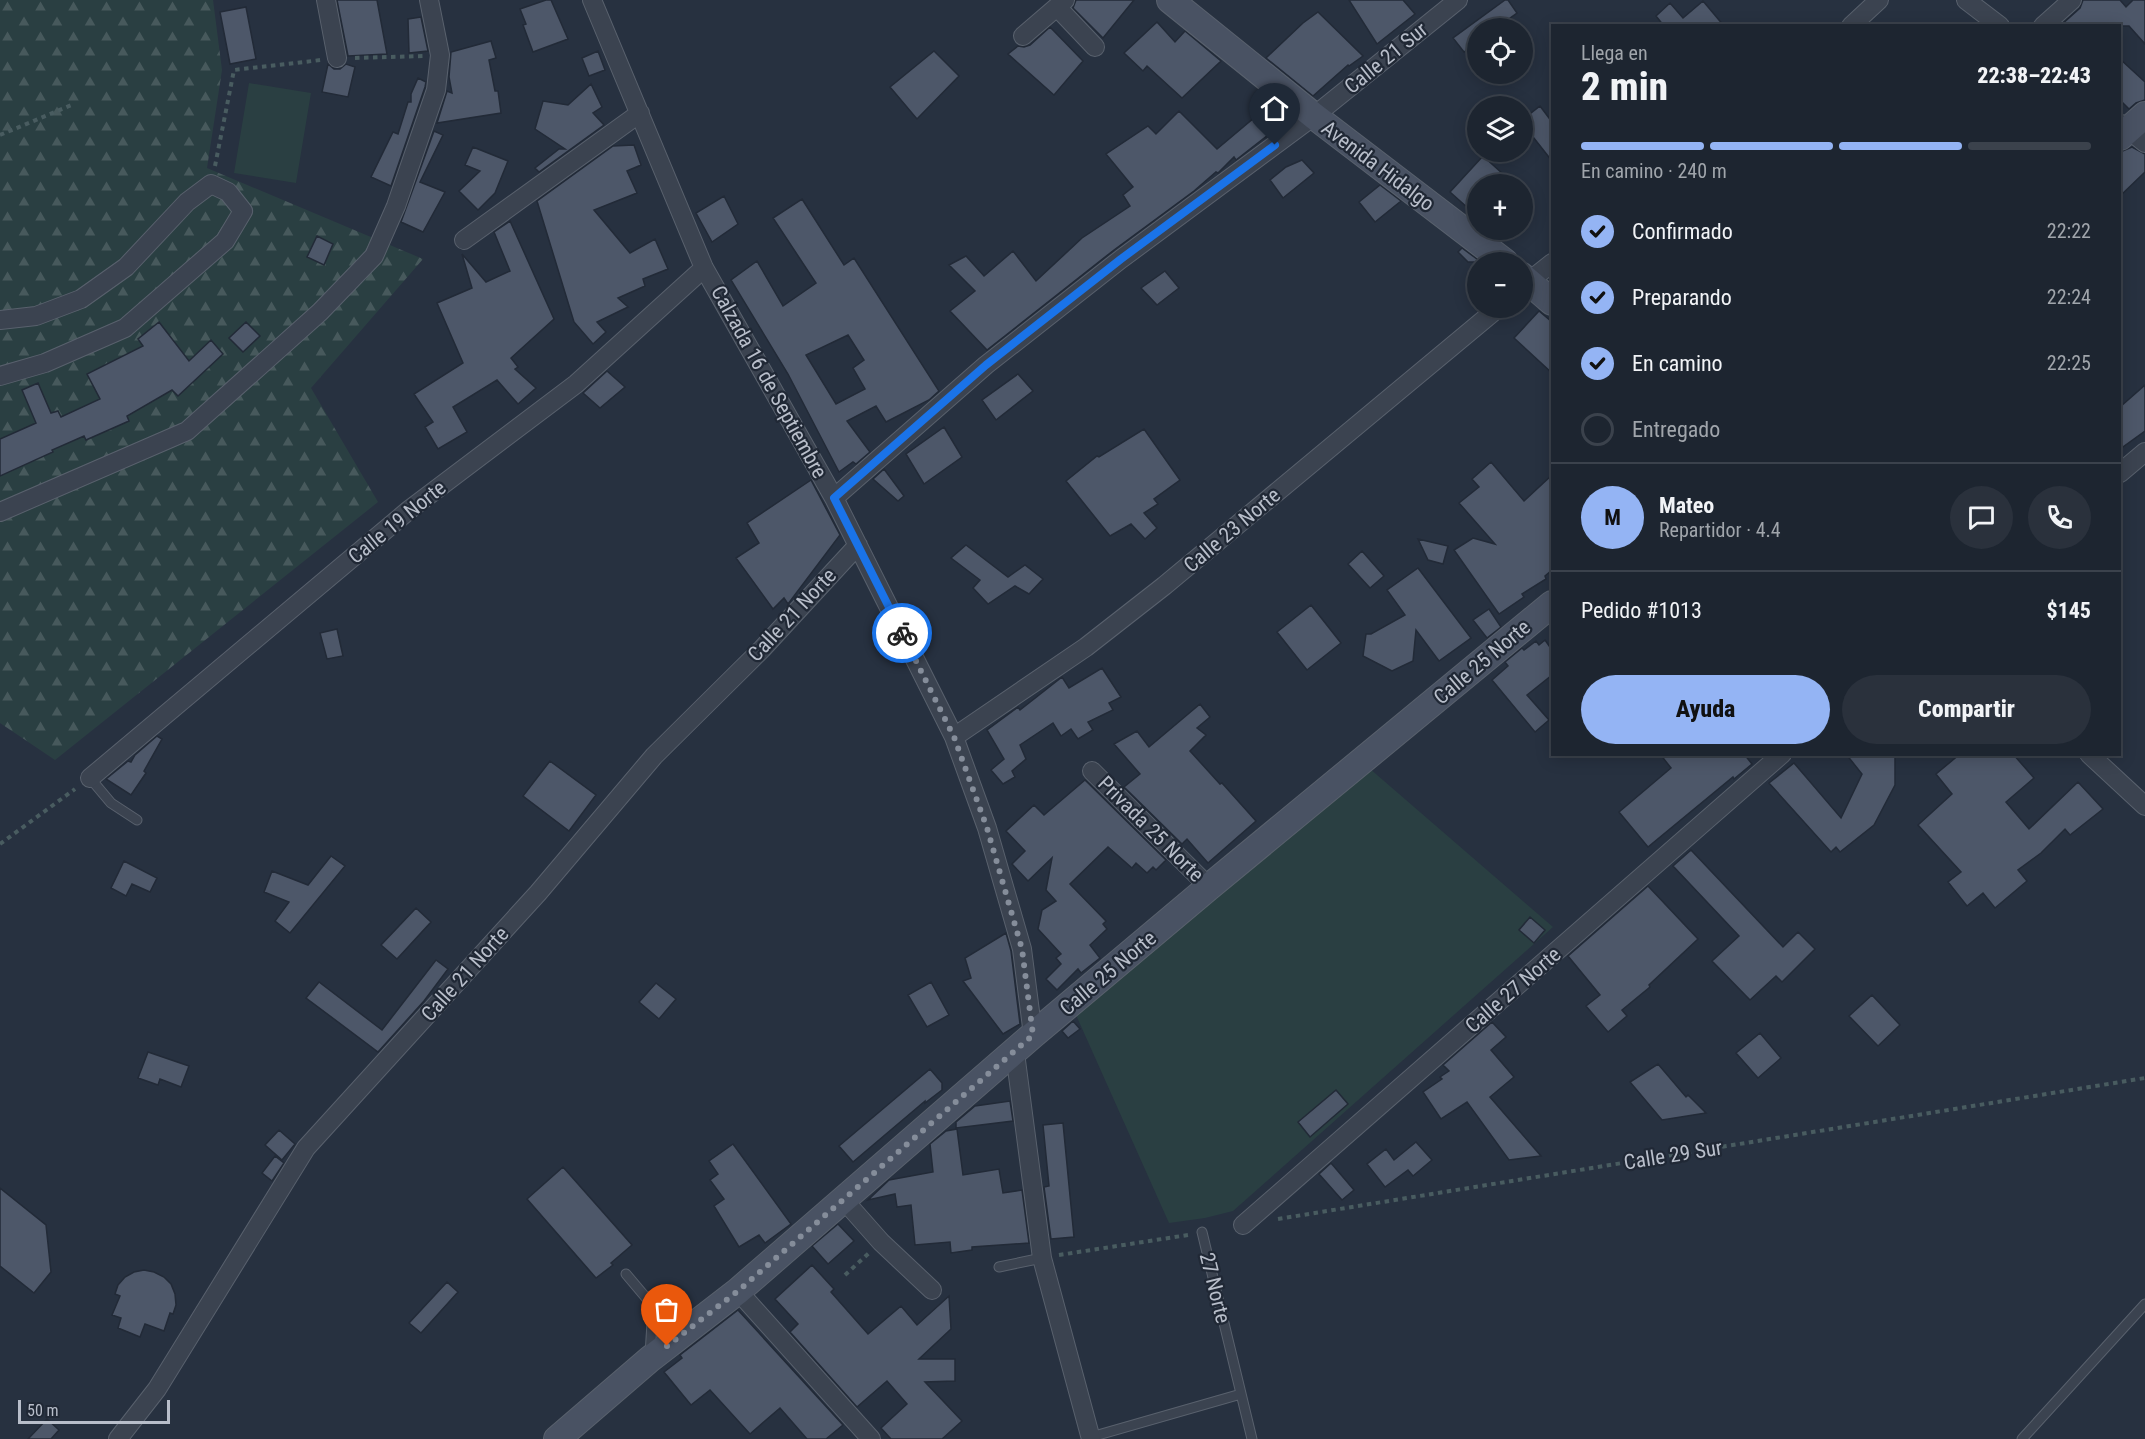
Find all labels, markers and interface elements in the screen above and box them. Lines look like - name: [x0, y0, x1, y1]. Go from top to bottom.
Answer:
- street label: Calle 21 Sur: [1340, 17, 1432, 99]
- map controls: [1467, 18, 1533, 318]
- button: locate: [1467, 18, 1533, 84]
- text: Llega en: [1581, 41, 1648, 65]
- text: 22:38–22:43: [1977, 63, 2091, 88]
- text: 2 min: [1581, 64, 1668, 110]
- pin: [1249, 83, 1300, 145]
- icon: home: [1258, 92, 1291, 125]
- button: layers: [1467, 96, 1533, 162]
- street label: Avenida Hidalgo: [1317, 116, 1439, 216]
- text: En camino · 240 m: [1581, 159, 1727, 183]
- button: +: [1467, 174, 1533, 240]
- icon: check: [1581, 215, 1614, 248]
- text: Confirmado: [1632, 219, 1733, 244]
- text: 22:22: [2047, 219, 2091, 243]
- button: −: [1467, 252, 1533, 318]
- icon: check: [1581, 281, 1614, 314]
- street label: Calzada 16 de Septiembre: [706, 282, 832, 482]
- text: Preparando: [1632, 285, 1732, 310]
- text: 22:24: [2047, 285, 2091, 309]
- icon: check: [1581, 347, 1614, 380]
- text: En camino: [1632, 351, 1723, 376]
- text: 22:25: [2047, 351, 2091, 375]
- text: Entregado: [1632, 417, 1720, 442]
- street label: Calle 19 Norte: [343, 475, 451, 569]
- street label: Calle 23 Norte: [1179, 483, 1285, 577]
- button: chat: [1950, 486, 2013, 549]
- button: phone: [2028, 486, 2091, 549]
- text: Mateo: [1659, 493, 1714, 518]
- text: M: [1604, 505, 1621, 530]
- text: Repartidor · 4.4: [1659, 518, 1781, 542]
- street label: Calle 21 Norte: [743, 563, 841, 666]
- text: Pedido #1013: [1581, 598, 1702, 623]
- text: $145: [2047, 598, 2091, 623]
- courier: [872, 603, 932, 663]
- street label: Calle 25 Norte: [1429, 615, 1535, 709]
- icon: bike: [886, 617, 919, 650]
- button: Ayuda: [1581, 675, 1830, 744]
- button: Compartir: [1842, 675, 2091, 744]
- street label: Privada 25 Norte: [1093, 771, 1209, 887]
- street label: Calle 21 Norte: [416, 922, 514, 1026]
- street label: Calle 25 Norte: [1055, 926, 1161, 1020]
- street label: Calle 27 Norte: [1460, 942, 1566, 1038]
- street label: Calle 29 Sur: [1622, 1135, 1724, 1175]
- street label: 27 Norte: [1195, 1250, 1235, 1326]
- pin: [641, 1284, 692, 1346]
- icon: bag: [650, 1293, 683, 1326]
- scale bar: [18, 1397, 170, 1424]
- text: 50 m: [27, 1401, 59, 1420]

